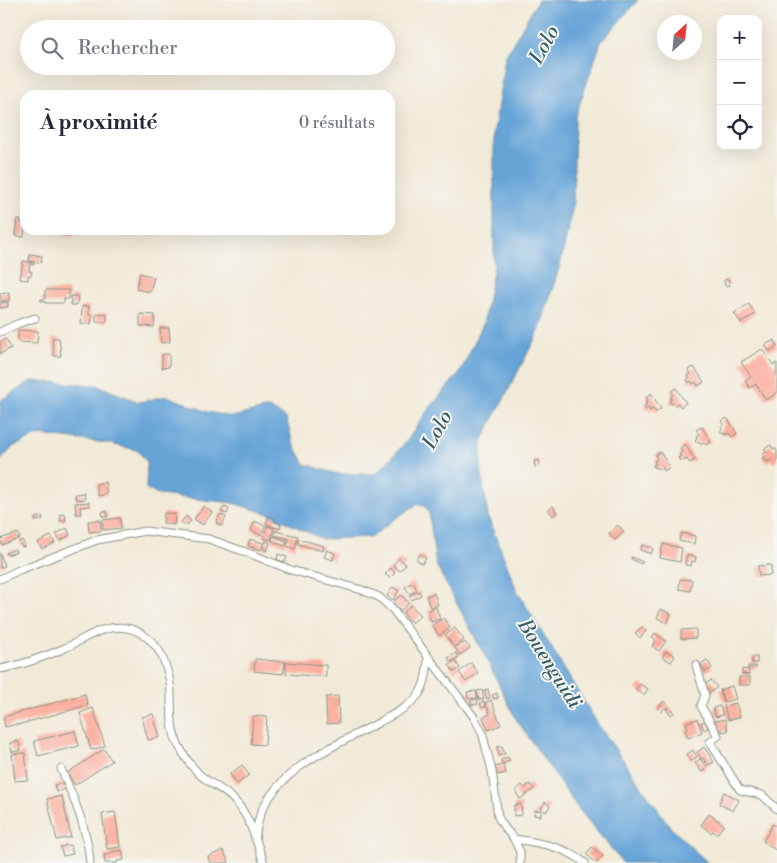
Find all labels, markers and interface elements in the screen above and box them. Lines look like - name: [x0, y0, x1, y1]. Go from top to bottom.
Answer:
- north arrow: [657, 15, 702, 60]
- map controls: [717, 15, 762, 150]
- button: +: [717, 15, 762, 60]
- search box: [20, 20, 395, 75]
- water label: Lolo: [524, 22, 565, 69]
- icon: search: [38, 34, 66, 62]
- text: Rechercher: [78, 36, 177, 60]
- button: −: [717, 60, 762, 105]
- button: locate: [717, 105, 762, 150]
- text: À proximité: [40, 110, 157, 136]
- text: 0 résultats: [299, 113, 375, 133]
- water label: Lolo: [417, 407, 458, 454]
- water label: Bouenguidi: [511, 614, 587, 714]

